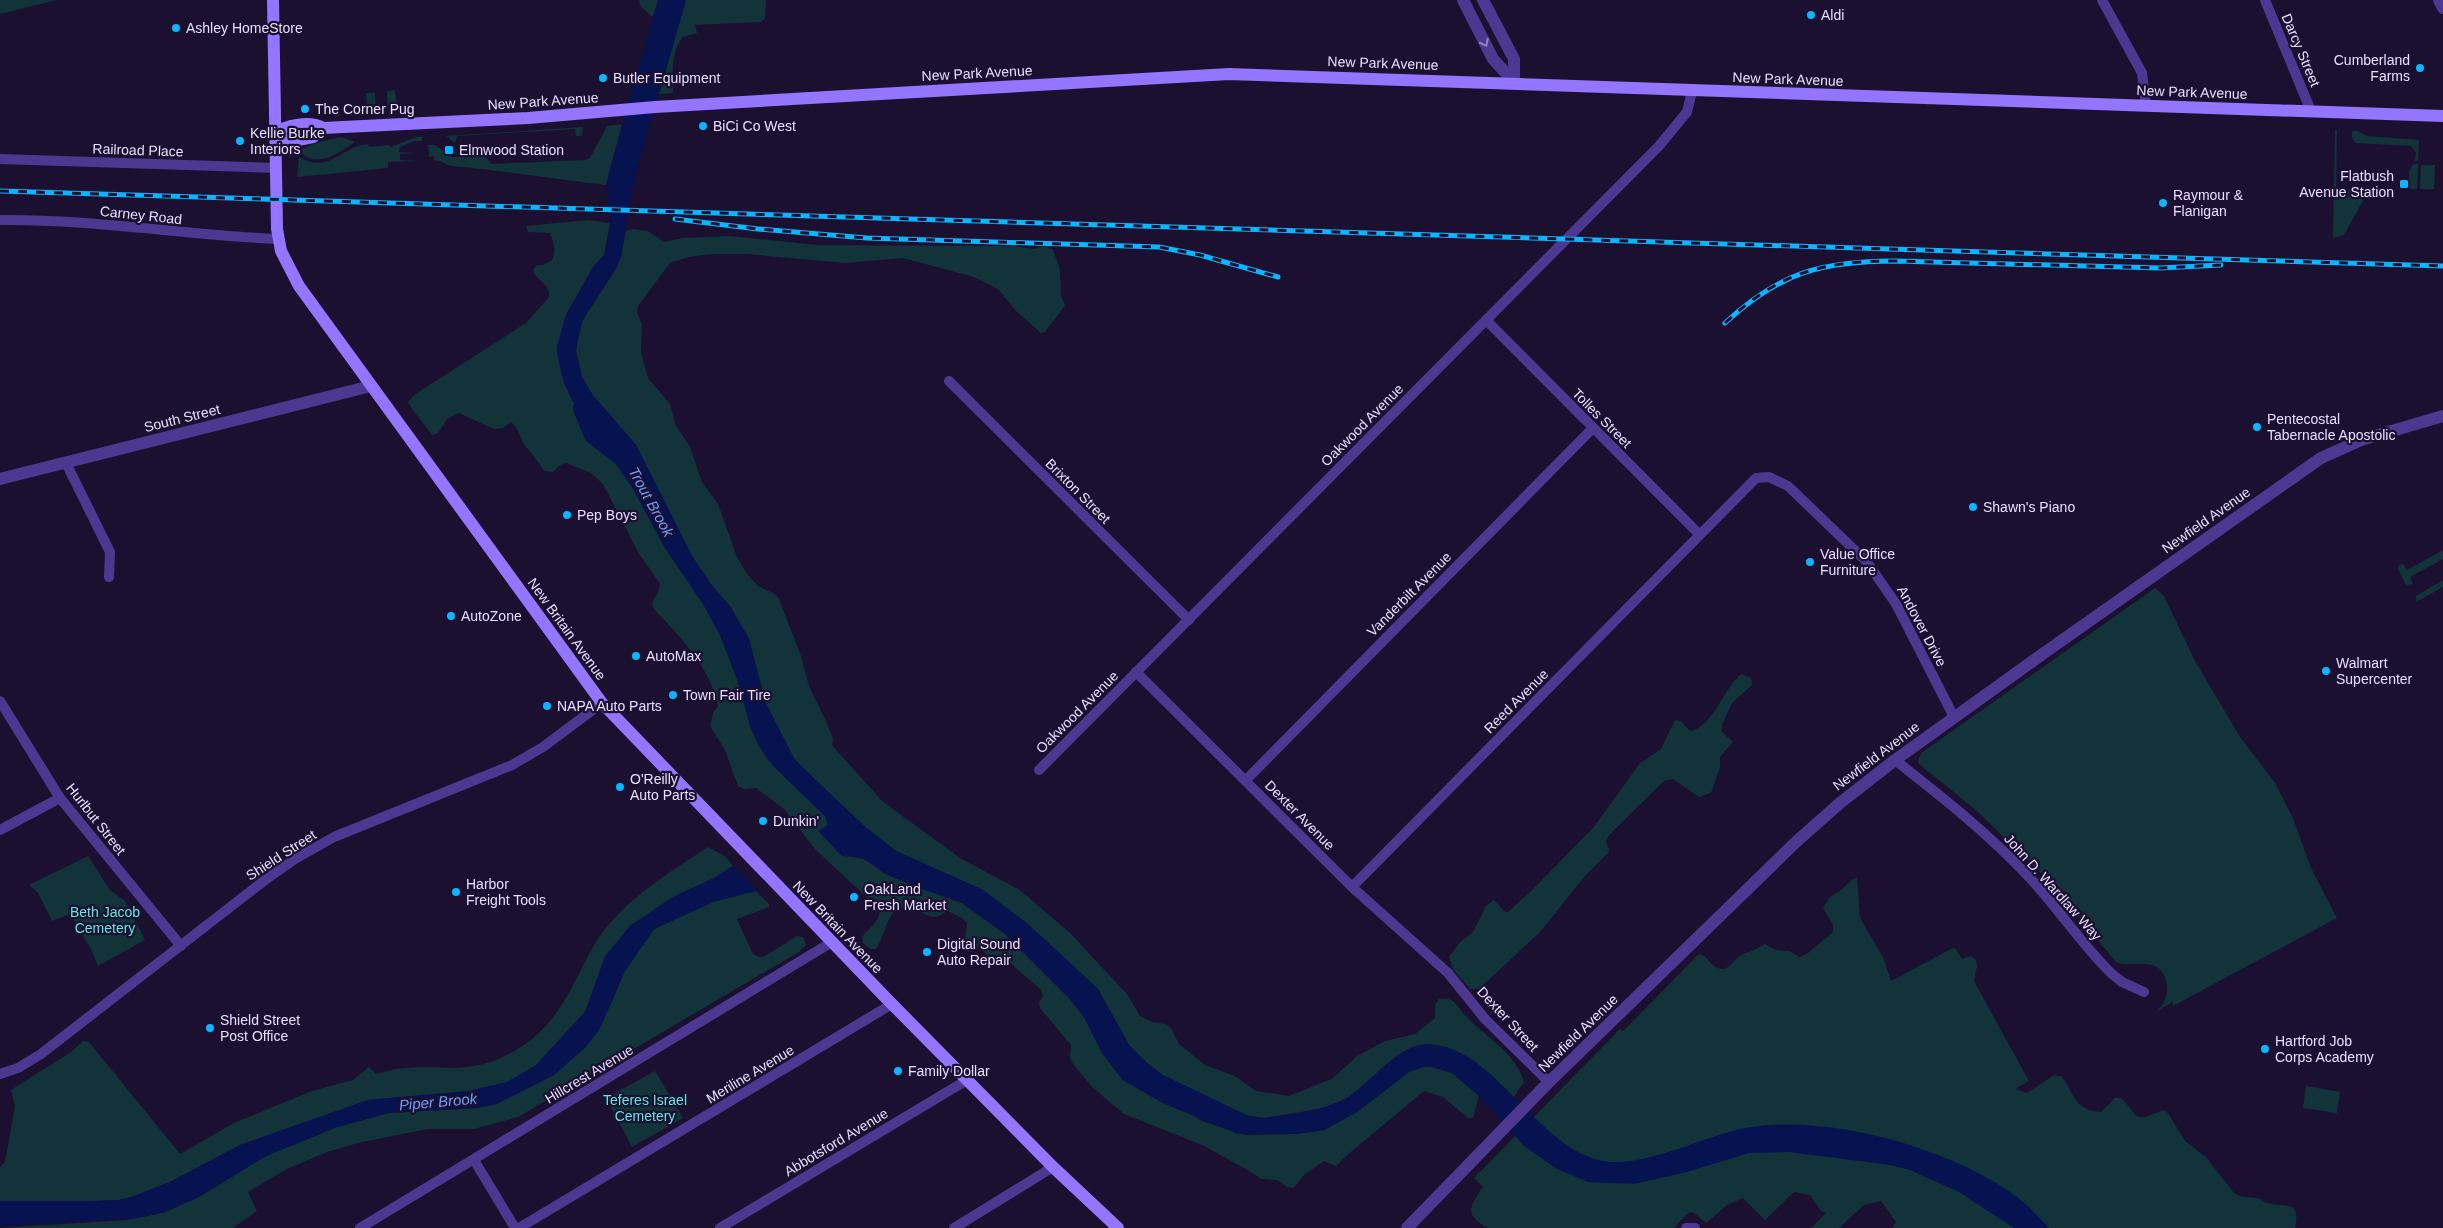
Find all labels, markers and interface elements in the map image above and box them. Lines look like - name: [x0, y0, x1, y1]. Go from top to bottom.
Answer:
- place label: Aldi: [1821, 7, 1844, 23]
- marker: Aldi: [1805, 9, 1817, 21]
- street label: Darcy Street: [2278, 11, 2324, 89]
- place label: Ashley HomeStore: [186, 20, 303, 36]
- marker: Ashley HomeStore: [170, 22, 182, 34]
- one-way arrow: [1479, 38, 1489, 47]
- place label: Cumberland Farms: [2334, 52, 2410, 84]
- street label: New Park Avenue: [1327, 53, 1439, 73]
- street label: New Park Avenue: [921, 62, 1033, 84]
- marker: Cumberland Farms: [2414, 62, 2426, 74]
- street label: New Park Avenue: [1732, 69, 1844, 89]
- place label: Butler Equipment: [613, 70, 721, 86]
- marker: Butler Equipment: [597, 72, 609, 84]
- street label: New Park Avenue: [2136, 82, 2248, 102]
- street label: New Park Avenue: [487, 89, 599, 113]
- place label: The Corner Pug: [315, 101, 415, 117]
- marker: The Corner Pug: [299, 103, 311, 115]
- place label: BiCi Co West: [713, 118, 796, 134]
- marker: BiCi Co West: [697, 120, 709, 132]
- place label: Kellie Burke Interiors: [250, 125, 325, 157]
- marker: Kellie Burke Interiors: [234, 135, 246, 147]
- street label: Railroad Place: [92, 140, 184, 160]
- place label: Elmwood Station: [459, 142, 564, 158]
- marker: Elmwood Station: [443, 144, 455, 156]
- place label: Flatbush Avenue Station: [2299, 168, 2394, 200]
- marker: Flatbush Avenue Station: [2398, 178, 2410, 190]
- place label: Raymour & Flanigan: [2173, 187, 2244, 219]
- marker: Raymour & Flanigan: [2157, 197, 2169, 209]
- street label: Carney Road: [99, 203, 183, 227]
- street label: Oakwood Avenue: [1318, 380, 1407, 469]
- street label: Tolles Street: [1569, 385, 1635, 451]
- street label: South Street: [142, 401, 222, 435]
- place label: Pentecostal Tabernacle Apostolic: [2267, 411, 2395, 443]
- marker: Pentecostal Tabernacle Apostolic: [2251, 421, 2263, 433]
- street label: Brixton Street: [1042, 455, 1114, 527]
- water label: Trout Brook: [625, 464, 678, 541]
- street label: Newfield Avenue: [2159, 483, 2253, 556]
- place label: Shawn's Piano: [1983, 499, 2075, 515]
- marker: Shawn's Piano: [1967, 501, 1979, 513]
- place label: Pep Boys: [577, 507, 637, 523]
- marker: Pep Boys: [561, 509, 573, 521]
- place label: Value Office Furniture: [1820, 546, 1895, 578]
- street label: Vanderbilt Avenue: [1364, 548, 1455, 639]
- marker: Value Office Furniture: [1804, 556, 1816, 568]
- street label: New Britain Avenue: [525, 575, 609, 683]
- street label: Andover Drive: [1894, 583, 1950, 669]
- place label: AutoZone: [461, 608, 522, 624]
- marker: AutoZone: [445, 610, 457, 622]
- place label: AutoMax: [646, 648, 701, 664]
- marker: AutoMax: [630, 650, 642, 662]
- place label: Walmart Supercenter: [2336, 655, 2413, 687]
- marker: Walmart Supercenter: [2320, 665, 2332, 677]
- street label: Reed Avenue: [1481, 666, 1551, 736]
- street label: Oakwood Avenue: [1033, 667, 1122, 756]
- place label: Town Fair Tire: [683, 687, 771, 703]
- marker: Town Fair Tire: [667, 689, 679, 701]
- place label: NAPA Auto Parts: [557, 698, 662, 714]
- marker: NAPA Auto Parts: [541, 700, 553, 712]
- street label: Newfield Avenue: [1830, 718, 1923, 794]
- place label: O'Reilly Auto Parts: [630, 771, 695, 803]
- street label: Dexter Avenue: [1262, 777, 1338, 853]
- street label: Hurlbut Street: [63, 780, 129, 858]
- marker: O'Reilly Auto Parts: [614, 781, 626, 793]
- place label: Dunkin': [773, 813, 819, 829]
- marker: Dunkin': [757, 815, 769, 827]
- street label: Shield Street: [243, 826, 319, 884]
- street label: John D. Wardlaw Way: [2001, 831, 2105, 943]
- place label: Harbor Freight Tools: [466, 876, 546, 908]
- street label: New Britain Avenue: [790, 878, 886, 977]
- place label: OakLand Fresh Market: [864, 881, 947, 913]
- marker: Harbor Freight Tools: [450, 886, 462, 898]
- marker: OakLand Fresh Market: [848, 891, 860, 903]
- park label: Beth Jacob Cemetery: [70, 904, 140, 936]
- place label: Digital Sound Auto Repair: [937, 936, 1020, 968]
- marker: Digital Sound Auto Repair: [921, 946, 933, 958]
- street label: Dexter Street: [1474, 983, 1542, 1055]
- street label: Newfield Avenue: [1535, 991, 1621, 1075]
- place label: Shield Street Post Office: [220, 1012, 300, 1044]
- marker: Shield Street Post Office: [204, 1022, 216, 1034]
- place label: Hartford Job Corps Academy: [2275, 1033, 2374, 1065]
- street label: Hillcrest Avenue: [542, 1041, 636, 1107]
- street label: Meriline Avenue: [703, 1041, 797, 1106]
- marker: Hartford Job Corps Academy: [2259, 1043, 2271, 1055]
- place label: Family Dollar: [908, 1063, 990, 1079]
- marker: Family Dollar: [892, 1065, 904, 1077]
- water label: Piper Brook: [398, 1089, 479, 1113]
- park label: Teferes Israel Cemetery: [603, 1092, 687, 1124]
- street label: Abbotsford Avenue: [781, 1105, 891, 1179]

